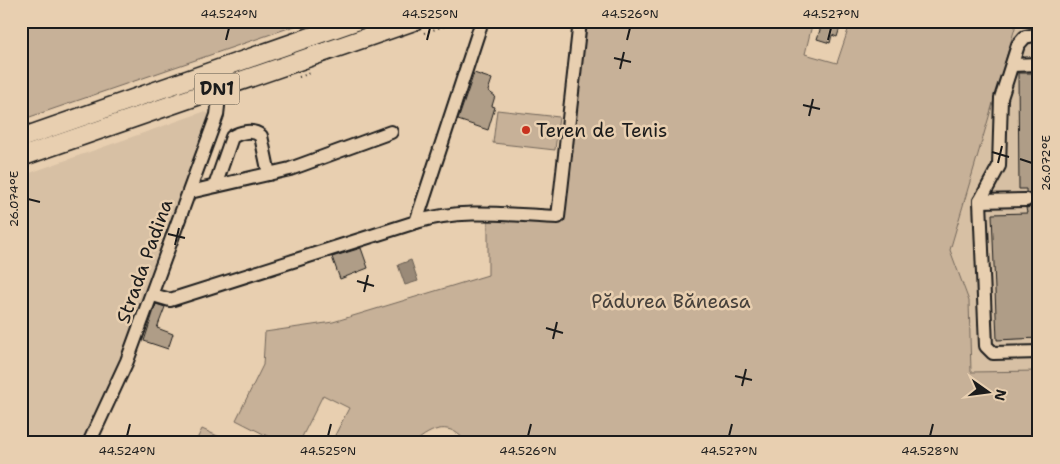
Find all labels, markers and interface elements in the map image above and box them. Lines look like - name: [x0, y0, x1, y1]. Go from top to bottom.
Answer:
- text: 44.524°N: [200, 6, 258, 22]
- text: 44.525°N: [402, 6, 458, 22]
- text: 44.526°N: [601, 6, 659, 22]
- text: 44.527°N: [803, 6, 859, 22]
- road number: DN1: [194, 74, 240, 105]
- place label: Teren de Tenis: [536, 118, 667, 143]
- marker: Teren de Tenis: [520, 124, 532, 136]
- text: 26.072°E: [1038, 135, 1054, 191]
- text: 26.074°E: [6, 171, 22, 227]
- street label: Strada Padina: [110, 195, 179, 327]
- park label: Pădurea Băneasa: [591, 289, 751, 314]
- north arrow: [962, 366, 1012, 416]
- text: N: [991, 388, 1011, 403]
- text: 44.524°N: [98, 443, 156, 459]
- text: 44.525°N: [300, 443, 356, 459]
- text: 44.526°N: [499, 443, 557, 459]
- text: 44.527°N: [701, 443, 757, 459]
- text: 44.528°N: [901, 443, 959, 459]

